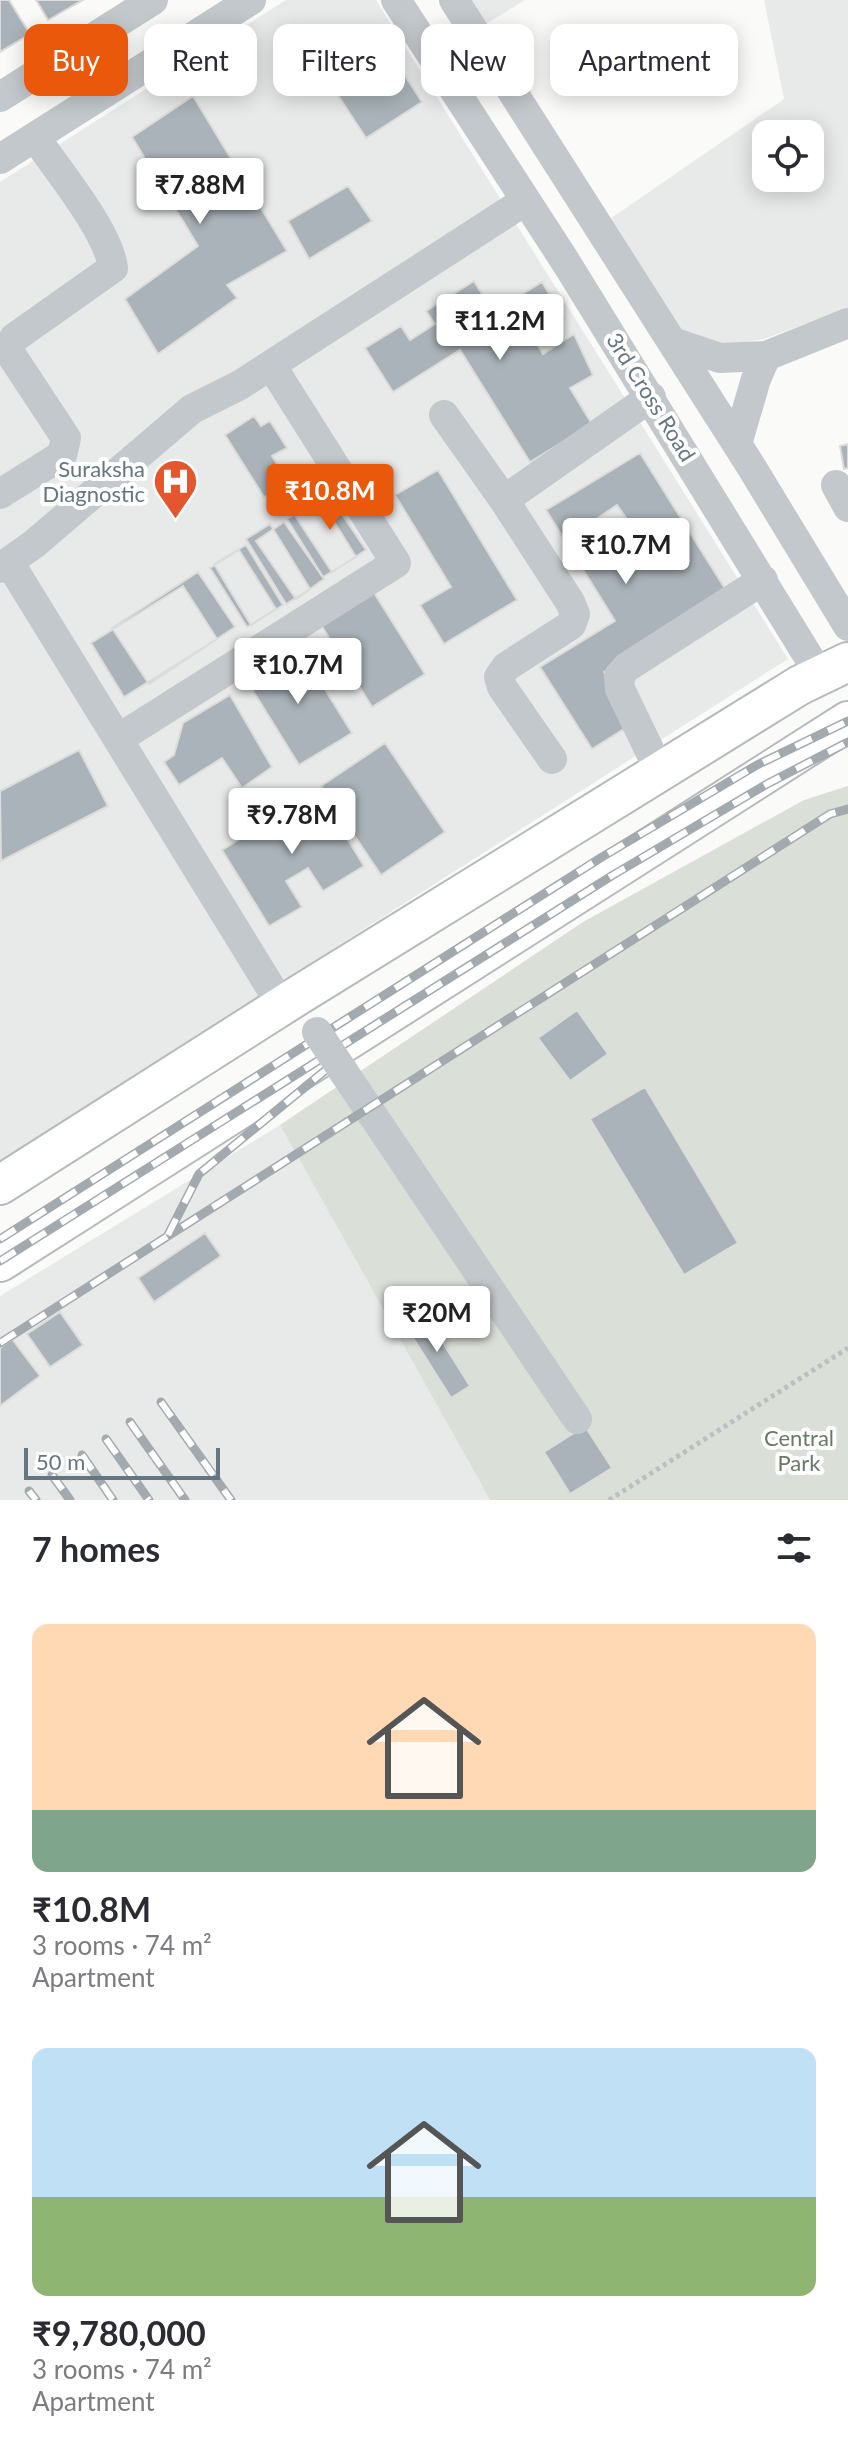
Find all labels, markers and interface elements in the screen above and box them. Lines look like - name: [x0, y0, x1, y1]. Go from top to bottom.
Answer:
- chip: Buy: [24, 24, 128, 96]
- chip: Rent: [144, 24, 257, 96]
- chip: Filters: [273, 24, 405, 96]
- chip: New: [421, 24, 534, 96]
- chip: Apartment: [550, 24, 738, 96]
- map controls: [752, 120, 824, 192]
- button: locate: [752, 120, 824, 192]
- pin: ₹7.88M: [135, 158, 265, 226]
- text: ₹7.88M: [154, 168, 246, 200]
- pin: ₹11.2M: [435, 294, 565, 362]
- text: ₹11.2M: [454, 304, 546, 336]
- street label: 3rd Cross Road: [601, 327, 702, 466]
- place label: Suraksha Diagnostic: [43, 455, 145, 507]
- hospital icon: Suraksha Diagnostic: [152, 458, 200, 521]
- pin: ₹10.8M: [265, 464, 395, 532]
- text: ₹10.8M: [284, 474, 376, 506]
- pin: ₹10.7M: [561, 518, 691, 586]
- text: ₹10.7M: [580, 528, 672, 560]
- pin: ₹10.7M: [233, 638, 363, 706]
- text: ₹10.7M: [252, 648, 344, 680]
- pin: ₹9.78M: [227, 788, 357, 856]
- text: ₹9.78M: [246, 798, 338, 830]
- pin: ₹20M: [390, 1286, 484, 1354]
- text: ₹20M: [402, 1296, 472, 1328]
- park label: Central Park: [764, 1424, 834, 1476]
- scale bar: [24, 1444, 220, 1480]
- text: 50 m: [36, 1448, 85, 1475]
- icon: filters: [772, 1526, 816, 1570]
- text: 7 homes: [32, 1528, 160, 1569]
- icon: home: [352, 1676, 496, 1820]
- text: ₹10.8M: [32, 1888, 151, 1929]
- text: 3 rooms · 74 m²: [32, 1929, 212, 1961]
- text: Apartment: [32, 1961, 155, 1993]
- icon: home: [352, 2100, 496, 2244]
- text: ₹9,780,000: [32, 2312, 206, 2353]
- text: 3 rooms · 74 m²: [32, 2353, 212, 2385]
- text: Apartment: [32, 2385, 155, 2417]

